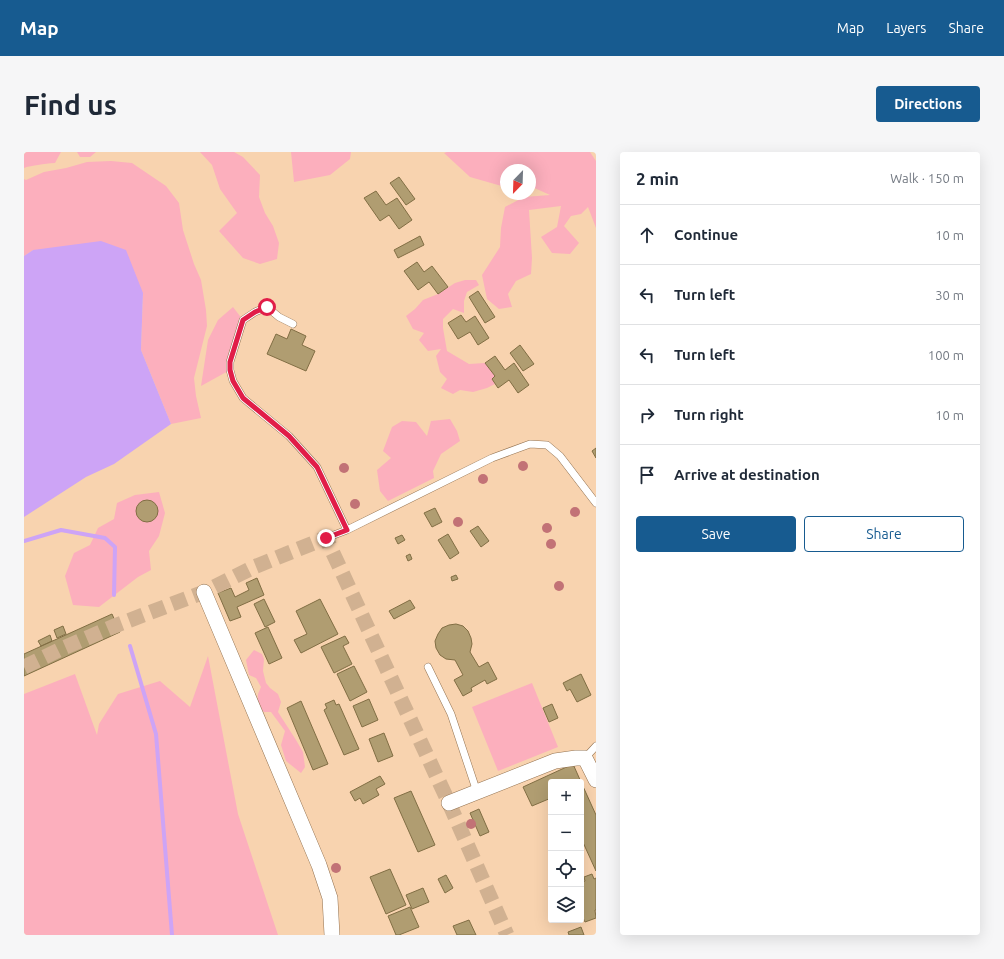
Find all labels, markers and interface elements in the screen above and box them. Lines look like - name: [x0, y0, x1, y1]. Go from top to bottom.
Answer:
- text: Map: [20, 17, 59, 39]
- text: Map: [837, 20, 864, 36]
- text: Layers: [886, 20, 926, 36]
- text: Share: [948, 20, 984, 36]
- button: Directions: [876, 86, 980, 122]
- text: Find us: [24, 89, 117, 120]
- north arrow: [500, 164, 536, 200]
- text: 2 min: [636, 169, 679, 188]
- text: Walk · 150 m: [890, 171, 964, 185]
- icon: ahead: [636, 224, 658, 246]
- text: Continue: [674, 226, 738, 243]
- text: 10 m: [935, 228, 964, 242]
- icon: left: [636, 284, 658, 306]
- text: Turn left: [674, 286, 735, 303]
- text: 30 m: [935, 288, 964, 302]
- route start: [258, 298, 276, 316]
- icon: left: [636, 344, 658, 366]
- text: Turn left: [674, 346, 735, 363]
- text: 100 m: [928, 348, 964, 362]
- icon: right: [636, 404, 658, 426]
- text: Turn right: [674, 406, 744, 423]
- text: 10 m: [935, 408, 964, 422]
- icon: arrive: [636, 464, 658, 486]
- text: Arrive at destination: [674, 466, 820, 483]
- button: Save: [636, 516, 796, 552]
- button: Share: [804, 516, 964, 552]
- route end: [317, 529, 335, 547]
- map controls: [548, 779, 584, 923]
- button: +: [548, 779, 584, 815]
- button: −: [548, 815, 584, 851]
- button: locate: [548, 851, 584, 887]
- button: layers: [548, 887, 584, 923]

